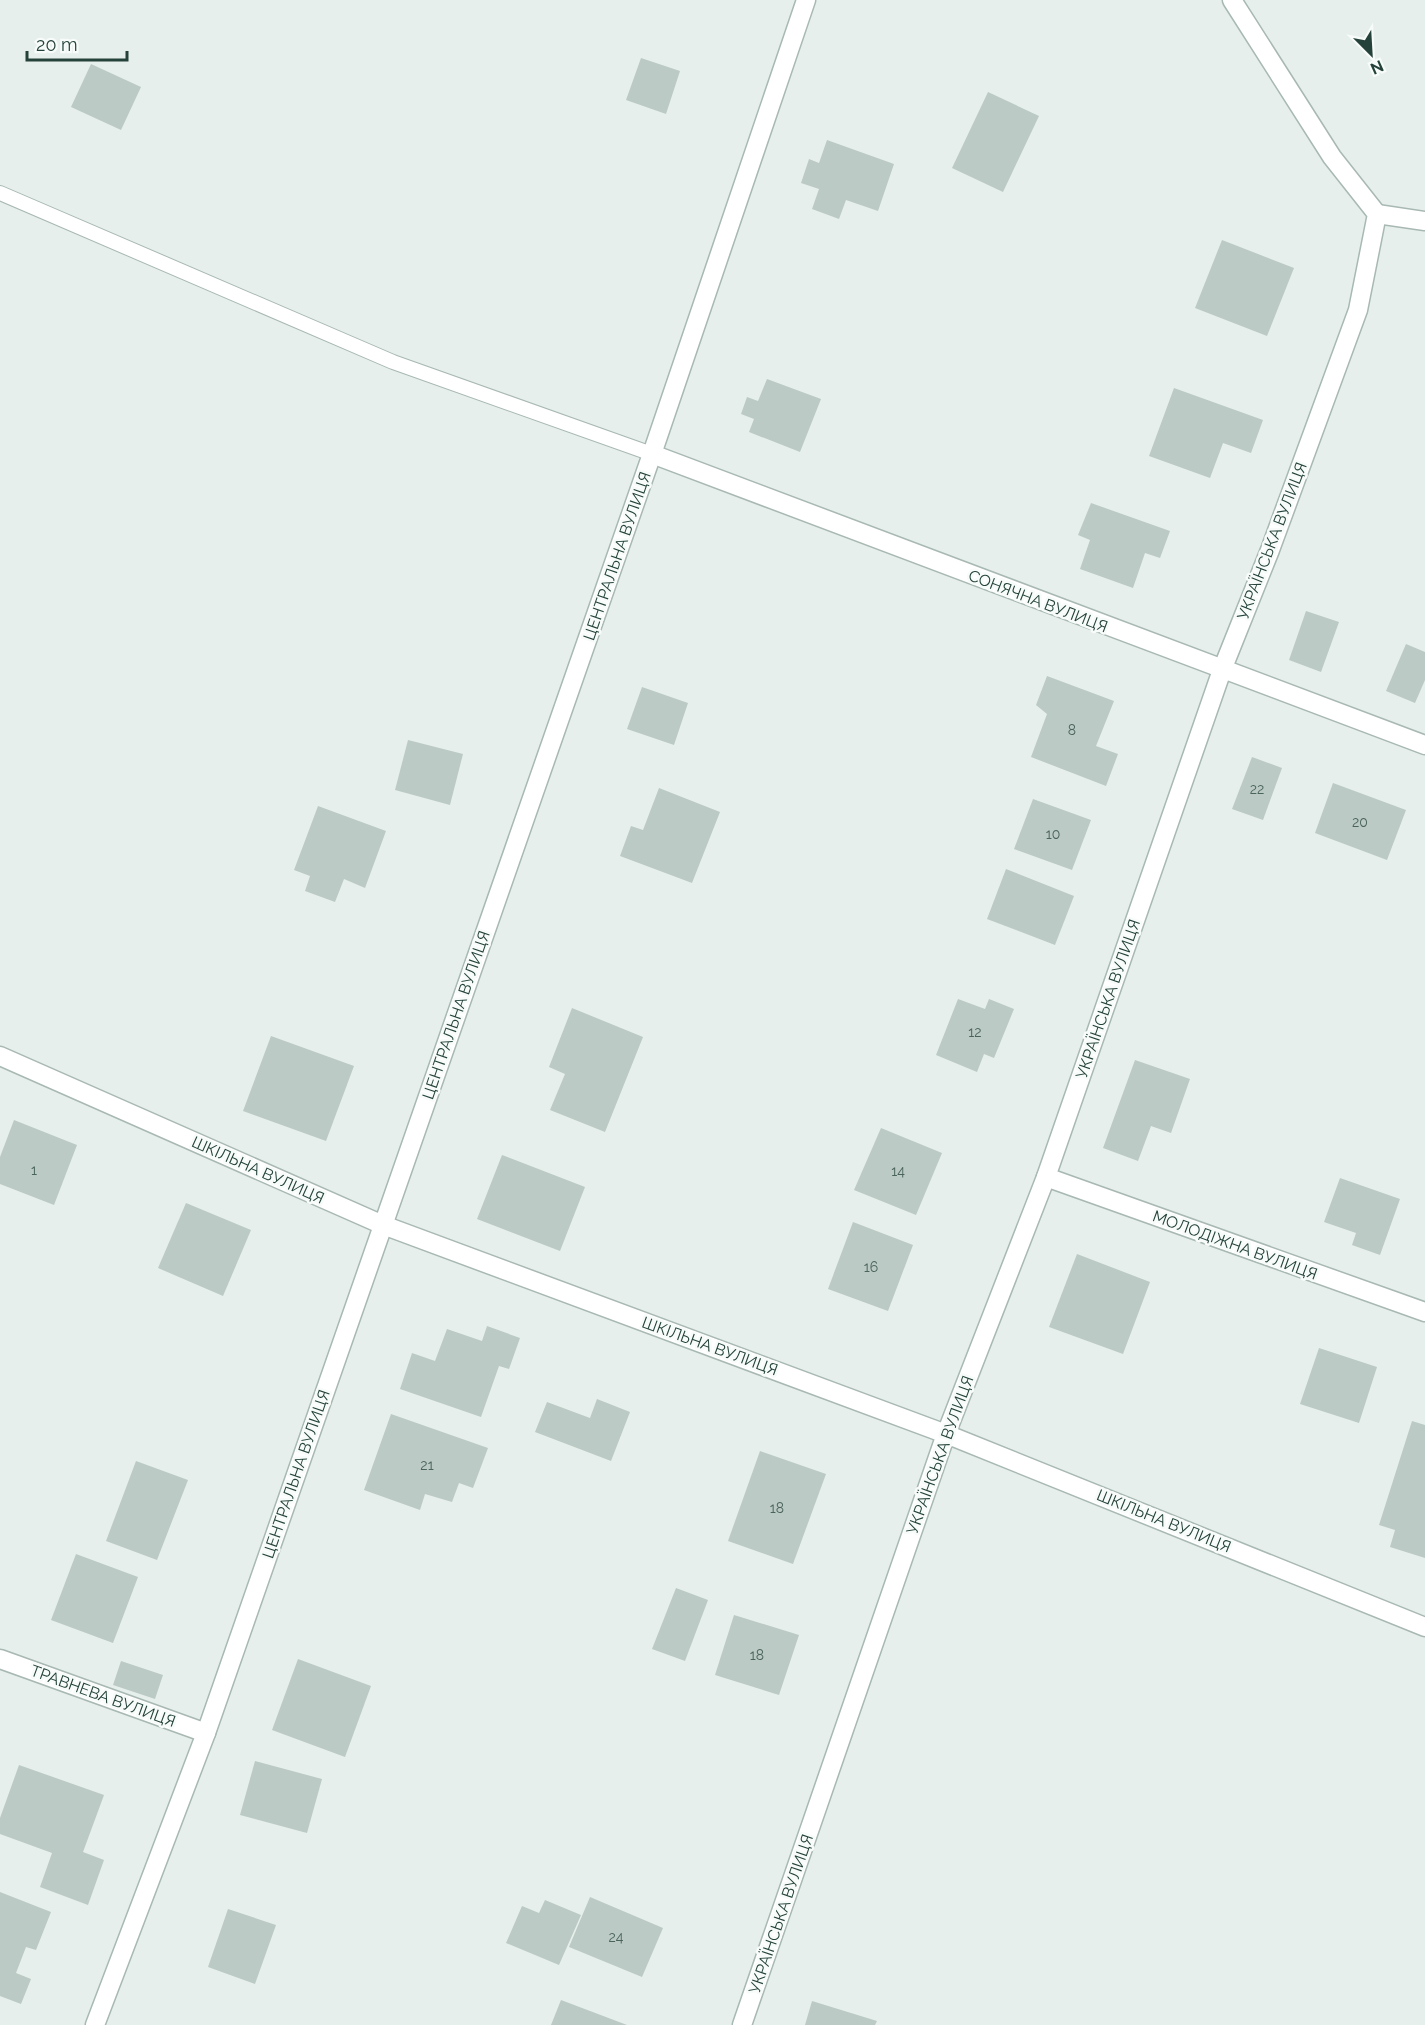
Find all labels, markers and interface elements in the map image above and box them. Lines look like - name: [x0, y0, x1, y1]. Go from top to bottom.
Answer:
- scale bar: [27, 24, 128, 62]
- north arrow: [1341, 24, 1401, 84]
- text: 20 m: [36, 34, 78, 55]
- text: N: [1367, 56, 1386, 78]
- street label: УКРАЇНСЬКА ВУЛИЦЯ: [1232, 459, 1311, 622]
- street label: ЦЕНТРАЛЬНА ВУЛИЦЯ: [579, 469, 655, 643]
- street label: СОНЯЧНА ВУЛИЦЯ: [966, 566, 1110, 636]
- house number: 8: [1068, 722, 1076, 738]
- house number: 22: [1250, 781, 1264, 797]
- house number: 20: [1352, 814, 1368, 830]
- house number: 10: [1046, 826, 1060, 842]
- street label: УКРАЇНСЬКА ВУЛИЦЯ: [1071, 917, 1144, 1081]
- street label: ЦЕНТРАЛЬНА ВУЛИЦЯ: [418, 928, 494, 1102]
- house number: 12: [968, 1024, 982, 1040]
- street label: ШКІЛЬНА ВУЛИЦЯ: [189, 1132, 327, 1208]
- house number: 1: [31, 1162, 37, 1178]
- house number: 14: [891, 1163, 905, 1179]
- street label: МОЛОДІЖНА ВУЛИЦЯ: [1150, 1206, 1320, 1284]
- house number: 16: [864, 1259, 878, 1275]
- street label: ШКІЛЬНА ВУЛИЦЯ: [639, 1313, 781, 1379]
- street label: УКРАЇНСЬКА ВУЛИЦЯ: [902, 1373, 978, 1537]
- street label: ЦЕНТРАЛЬНА ВУЛИЦЯ: [258, 1387, 334, 1561]
- house number: 21: [420, 1457, 434, 1473]
- street label: ШКІЛЬНА ВУЛИЦЯ: [1094, 1485, 1234, 1557]
- house number: 18: [770, 1500, 784, 1516]
- house number: 18: [750, 1647, 764, 1663]
- street label: ТРАВНЕВА ВУЛИЦЯ: [28, 1661, 178, 1731]
- street label: УКРАЇНСЬКА ВУЛИЦЯ: [744, 1832, 817, 1996]
- house number: 24: [609, 1929, 624, 1945]

